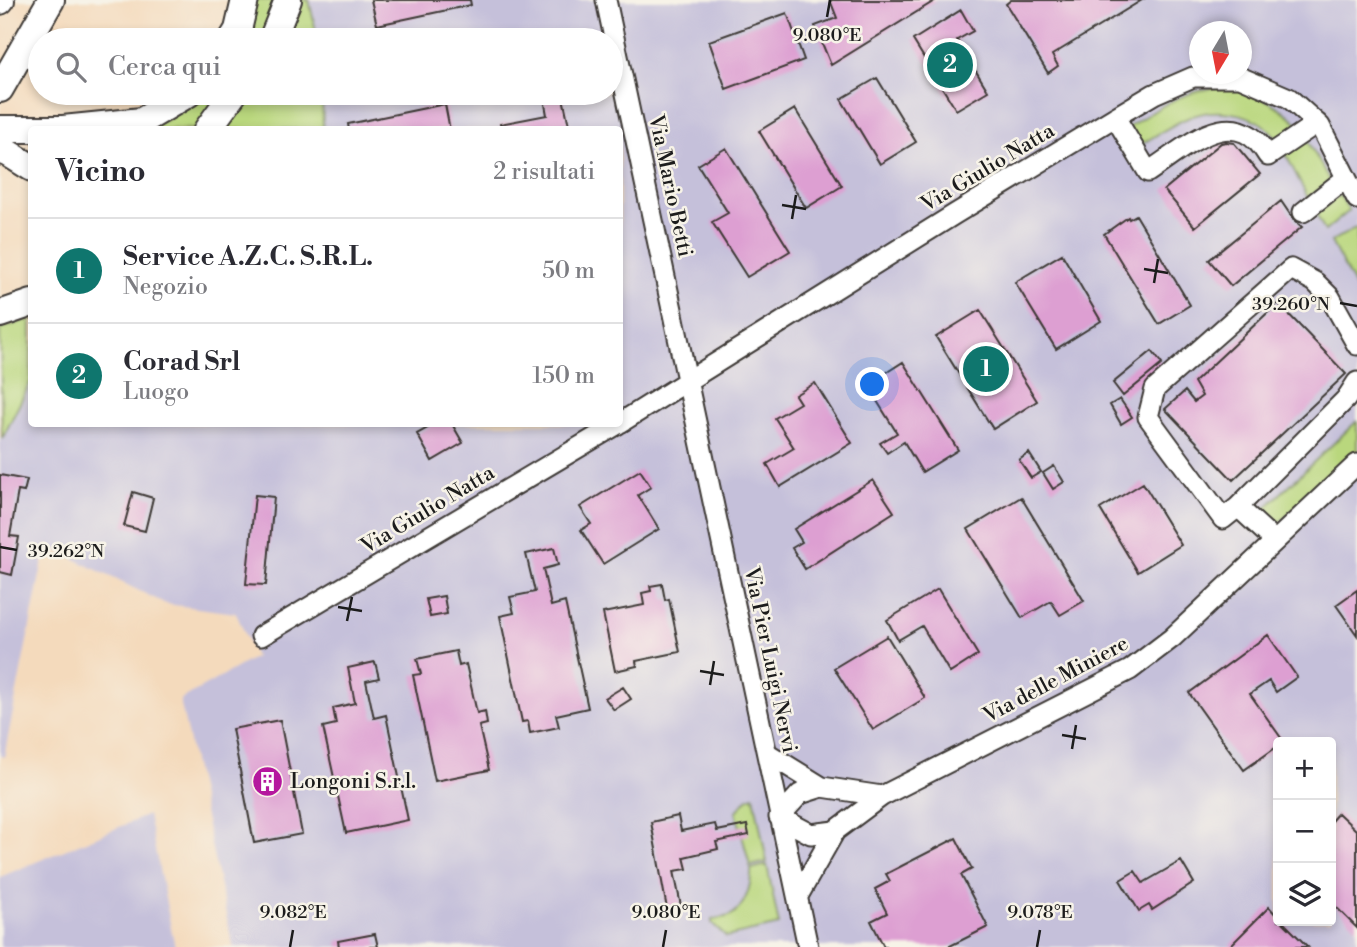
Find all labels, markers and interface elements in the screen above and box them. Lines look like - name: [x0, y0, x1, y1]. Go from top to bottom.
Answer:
- north arrow: [1189, 21, 1252, 84]
- text: 9.080°E: [793, 24, 861, 47]
- search box: [28, 28, 623, 105]
- pin: 2: [927, 39, 973, 91]
- icon: search: [52, 48, 90, 86]
- text: Cerca qui: [108, 51, 221, 83]
- street label: Via Mario Betti: [642, 112, 698, 259]
- street label: Via Giulio Natta: [916, 118, 1060, 219]
- text: Vicino: [56, 153, 146, 191]
- text: 2 risultati: [493, 158, 595, 186]
- text: Service A.Z.C. S.R.L.: [123, 241, 373, 273]
- text: 1: [73, 257, 85, 285]
- text: 50 m: [542, 257, 595, 285]
- text: Negozio: [123, 273, 208, 301]
- text: 39.260°N: [1252, 293, 1331, 316]
- pin: 1: [963, 343, 1009, 395]
- text: Corad Srl: [123, 346, 240, 378]
- text: 2: [72, 362, 86, 390]
- text: 150 m: [532, 362, 595, 390]
- your location: [855, 367, 889, 401]
- text: Luogo: [123, 378, 189, 406]
- street label: Via Giulio Natta: [356, 460, 500, 561]
- text: 39.262°N: [28, 540, 105, 563]
- street label: Via Pier Luigi Nervi: [737, 564, 802, 755]
- street label: Via delle Miniere: [978, 631, 1133, 730]
- map controls: [1273, 737, 1336, 926]
- button: +: [1273, 737, 1336, 800]
- building icon: Longoni S.r.l.: [250, 765, 284, 799]
- place label: Longoni S.r.l.: [290, 769, 416, 795]
- button: −: [1273, 800, 1336, 863]
- button: layers: [1273, 863, 1336, 926]
- text: 9.082°E: [259, 901, 327, 924]
- text: 9.080°E: [632, 901, 700, 924]
- text: 9.078°E: [1007, 901, 1073, 924]

